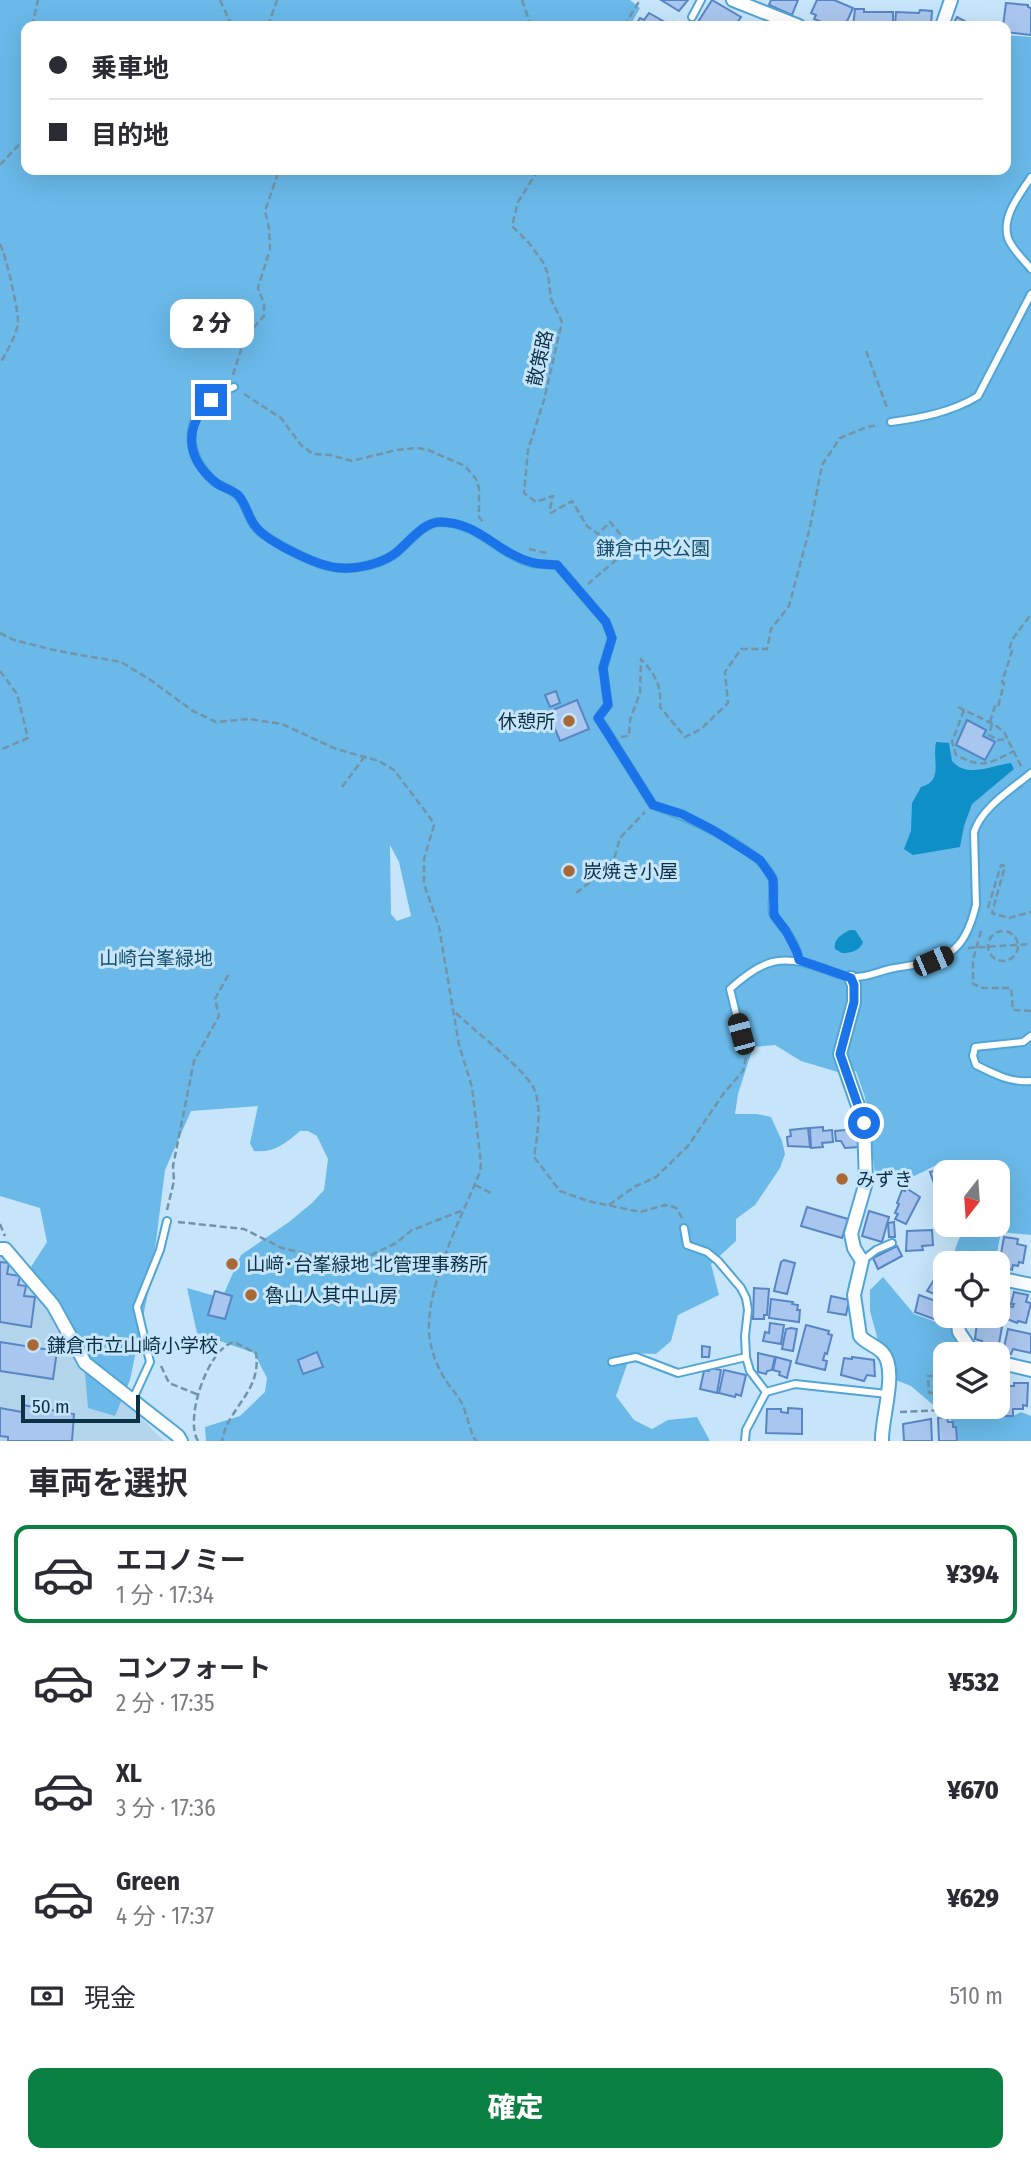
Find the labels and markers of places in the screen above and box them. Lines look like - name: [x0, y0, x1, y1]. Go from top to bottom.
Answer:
- place label: 休憩所: [498, 710, 555, 733]
- marker: 休憩所: [561, 713, 577, 729]
- place label: 炭焼き小屋: [583, 860, 678, 883]
- marker: 炭焼き小屋: [561, 863, 577, 879]
- place label: みずき: [856, 1168, 913, 1191]
- marker: みずき: [834, 1171, 850, 1187]
- place label: 山﨑･台峯緑地 北管理事務所: [246, 1253, 488, 1276]
- marker: 山﨑･台峯緑地 北管理事務所: [224, 1256, 240, 1272]
- place label: 魯山人其中山房: [265, 1284, 398, 1307]
- marker: 魯山人其中山房: [243, 1287, 259, 1303]
- place label: 鎌倉市立山崎小学校: [47, 1334, 218, 1357]
- marker: 鎌倉市立山崎小学校: [25, 1337, 41, 1353]

